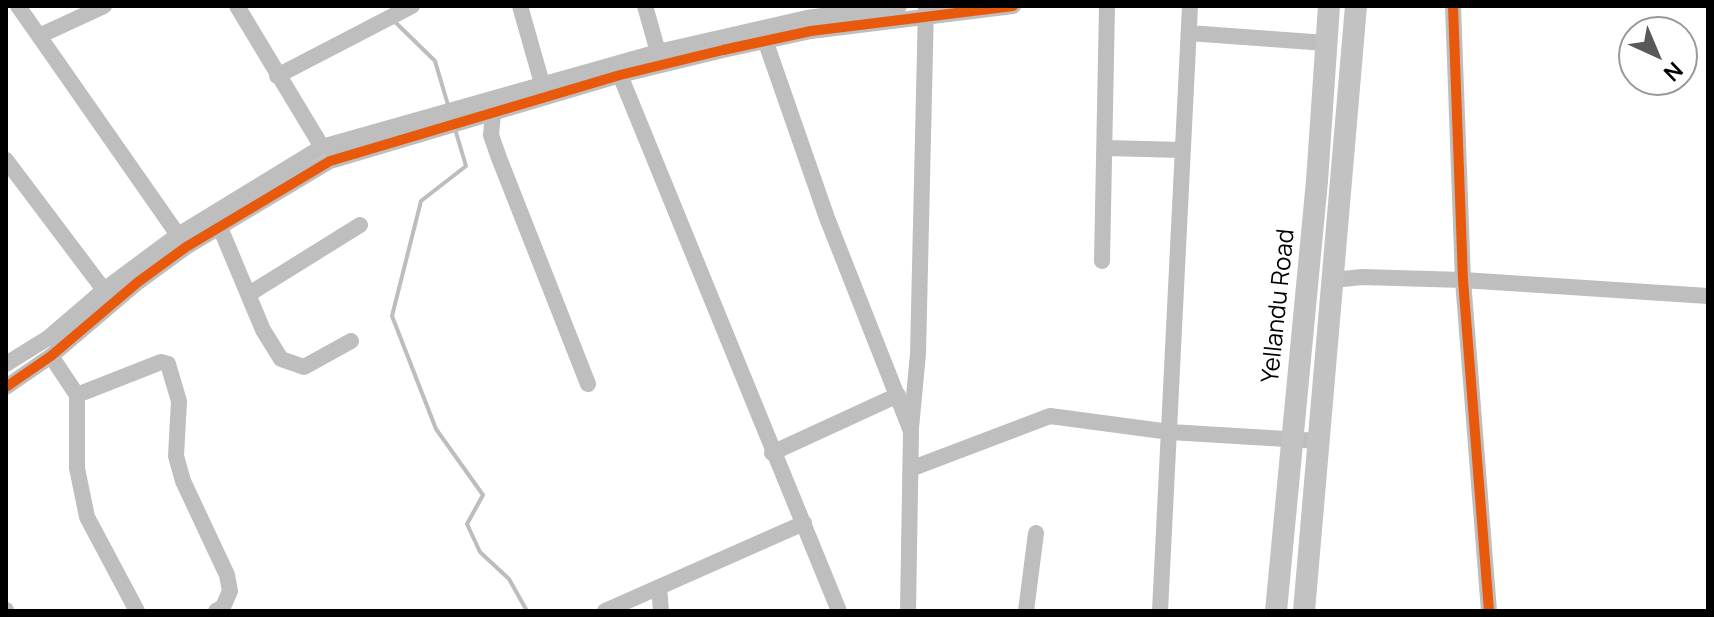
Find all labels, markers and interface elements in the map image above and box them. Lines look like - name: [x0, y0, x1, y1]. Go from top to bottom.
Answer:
- north arrow: [1618, 16, 1698, 96]
- text: N: [1657, 56, 1689, 88]
- street label: Yellandu Road: [1257, 228, 1301, 384]

